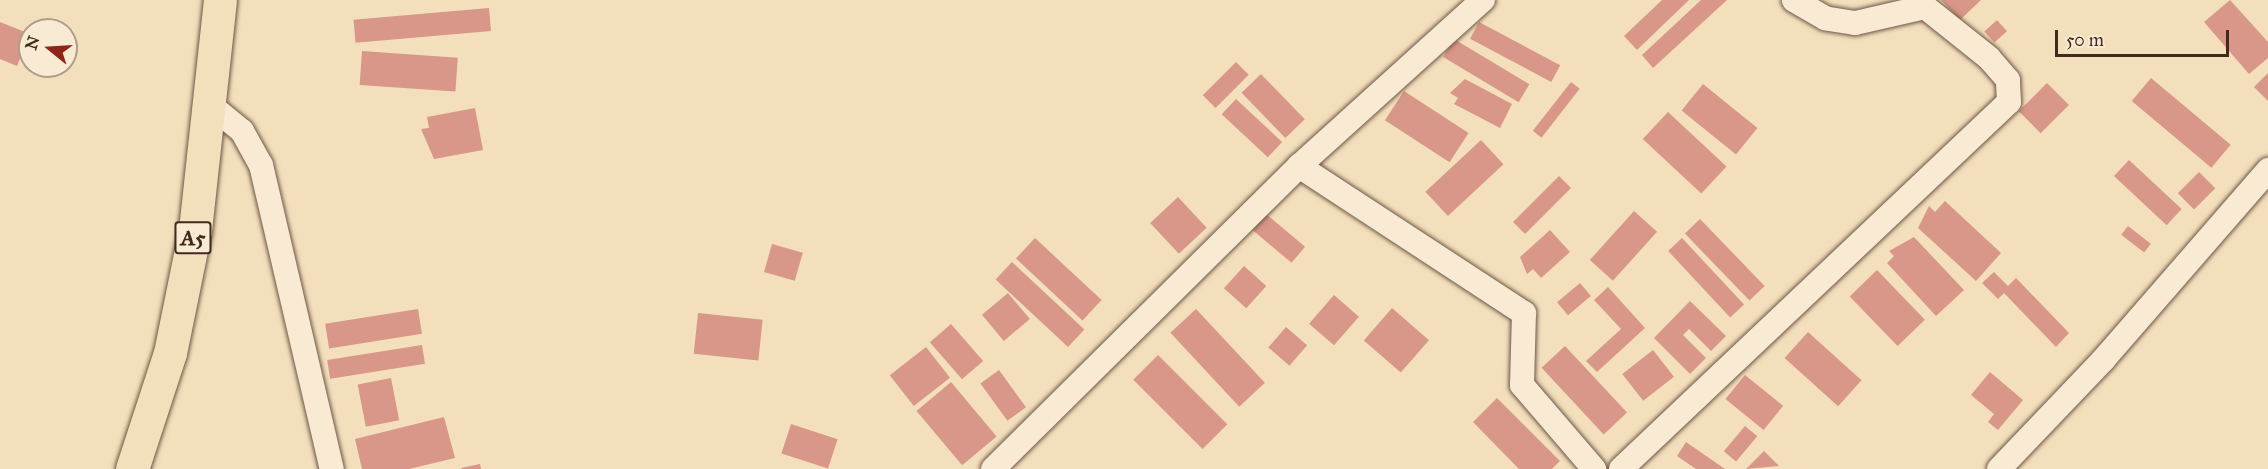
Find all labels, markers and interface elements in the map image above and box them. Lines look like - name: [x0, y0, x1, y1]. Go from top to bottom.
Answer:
- north arrow: [18, 18, 78, 78]
- scale bar: [2058, 18, 2232, 56]
- text: 50 m: [2066, 29, 2104, 51]
- text: N: [21, 34, 43, 52]
- road number: A5: [174, 219, 212, 257]

